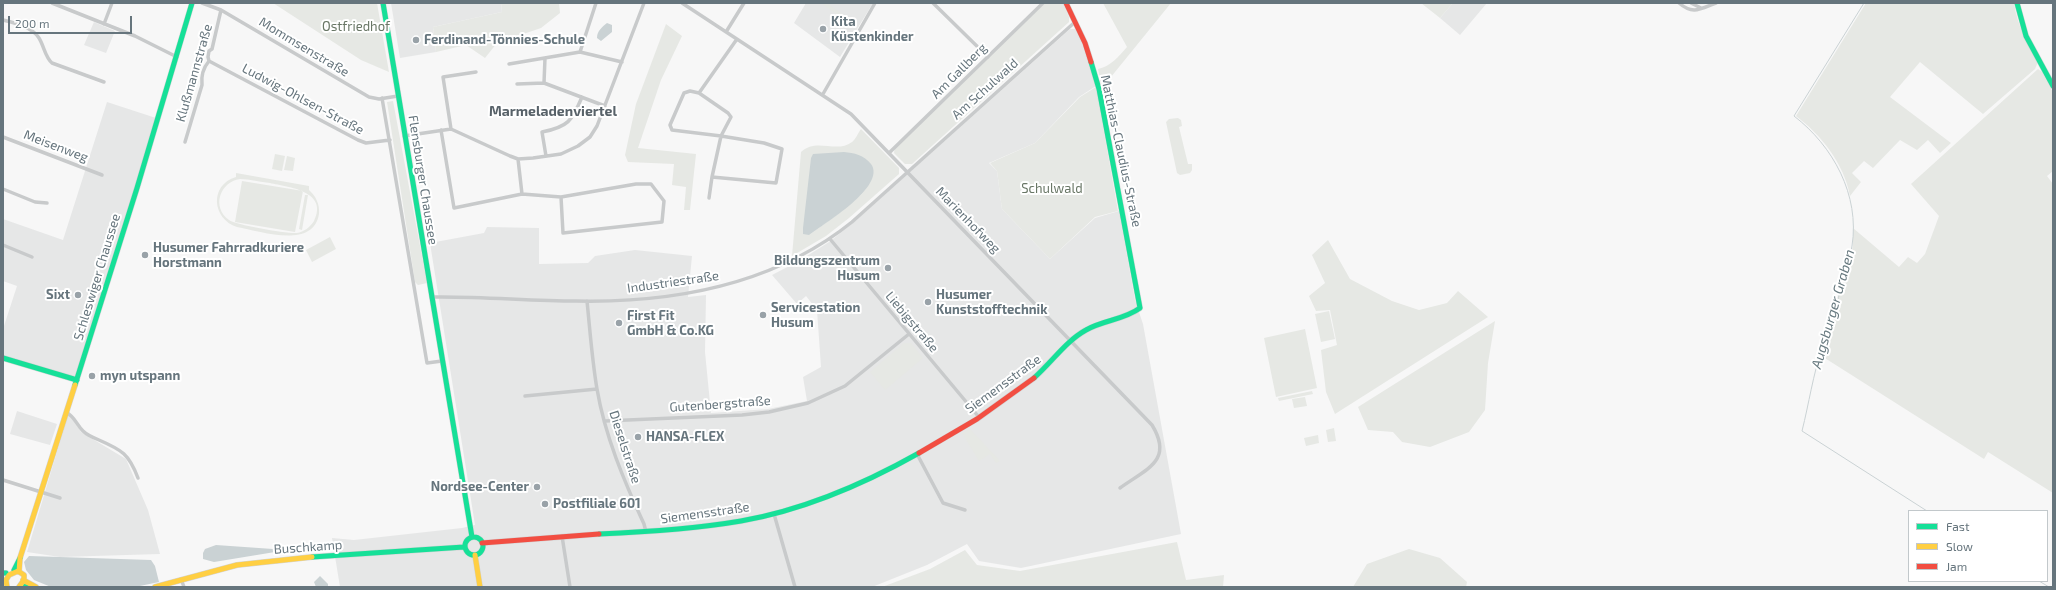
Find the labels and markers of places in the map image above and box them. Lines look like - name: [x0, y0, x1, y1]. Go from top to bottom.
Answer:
- place label: Kita Küstenkinder: [831, 14, 914, 45]
- marker: Kita Küstenkinder: [818, 24, 828, 34]
- place label: Ferdinand-Tönnies-Schule: [424, 32, 585, 48]
- marker: Ferdinand-Tönnies-Schule: [411, 35, 421, 45]
- place label: Husumer Fahrradkuriere Horstmann: [153, 240, 304, 271]
- marker: Husumer Fahrradkuriere Horstmann: [140, 250, 150, 260]
- place label: Bildungszentrum Husum: [774, 253, 880, 284]
- marker: Bildungszentrum Husum: [883, 263, 893, 273]
- place label: Sixt: [46, 287, 70, 303]
- place label: Husumer Kunststofftechnik: [936, 287, 1047, 318]
- marker: Sixt: [73, 290, 83, 300]
- marker: Husumer Kunststofftechnik: [923, 297, 933, 307]
- place label: Servicestation Husum: [771, 300, 860, 331]
- place label: First Fit GmbH & Co.KG: [627, 308, 714, 339]
- marker: Servicestation Husum: [758, 310, 768, 320]
- marker: First Fit GmbH & Co.KG: [614, 318, 624, 328]
- place label: myn utspann: [100, 368, 180, 384]
- marker: myn utspann: [87, 371, 97, 381]
- place label: HANSA-FLEX: [646, 429, 724, 445]
- marker: HANSA-FLEX: [633, 432, 643, 442]
- place label: Nordsee-Center: [431, 479, 529, 495]
- marker: Nordsee-Center: [532, 482, 542, 492]
- place label: Postfiliale 601: [553, 496, 641, 512]
- marker: Postfiliale 601: [540, 499, 550, 509]

